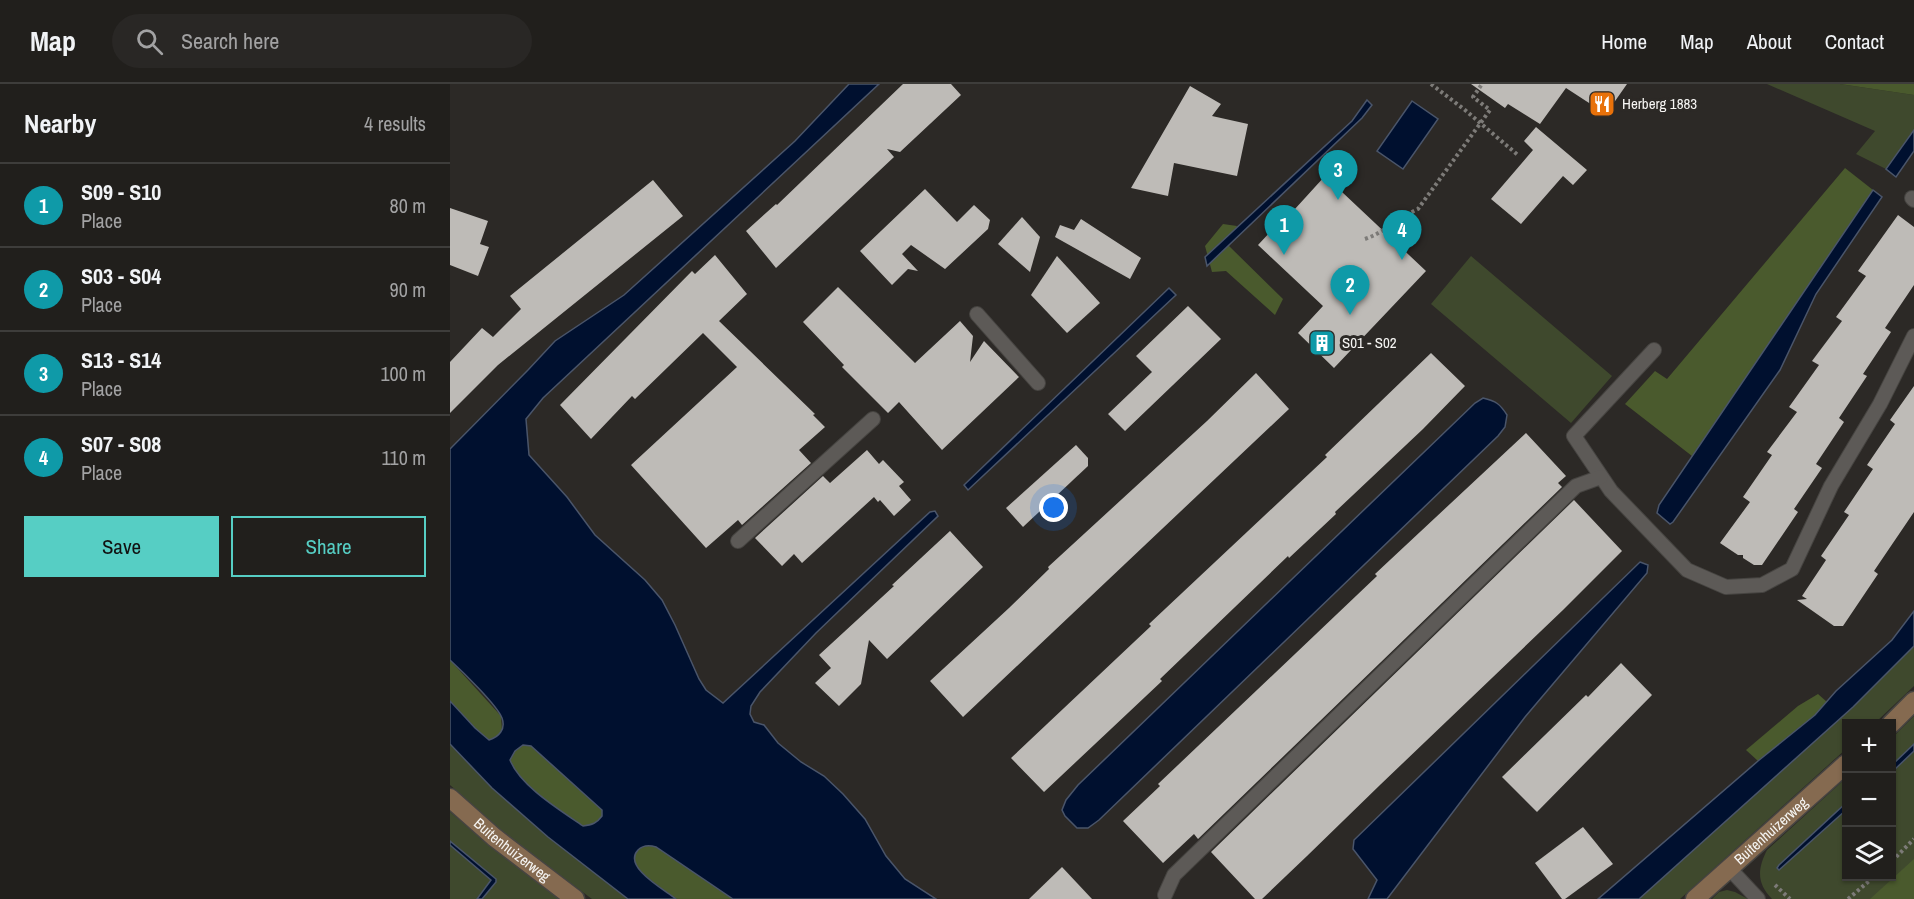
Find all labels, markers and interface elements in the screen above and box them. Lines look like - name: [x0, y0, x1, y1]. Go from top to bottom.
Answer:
- search box: [112, 14, 532, 68]
- text: Map: [30, 22, 76, 60]
- icon: search: [133, 25, 166, 58]
- text: Search here: [181, 26, 279, 56]
- text: Home: [1601, 27, 1647, 56]
- text: Map: [1680, 27, 1714, 56]
- text: About: [1747, 27, 1792, 56]
- text: Contact: [1825, 27, 1884, 56]
- restaurant icon: Herberg 1883: [1587, 89, 1617, 119]
- place label: Herberg 1883: [1622, 93, 1697, 114]
- text: Nearby: [24, 106, 96, 141]
- text: 4 results: [364, 110, 426, 137]
- pin: 3: [1318, 150, 1358, 200]
- text: S09 - S10: [81, 177, 161, 207]
- text: 1: [39, 192, 48, 219]
- text: 80 m: [390, 192, 426, 219]
- pin: 1: [1264, 206, 1304, 255]
- text: Place: [81, 207, 122, 234]
- pin: 4: [1382, 210, 1422, 260]
- text: S03 - S04: [81, 261, 161, 291]
- pin: 2: [1330, 266, 1370, 315]
- text: 2: [39, 276, 48, 303]
- text: 90 m: [390, 276, 426, 303]
- text: Place: [81, 291, 122, 318]
- building icon: S01 - S02: [1307, 328, 1337, 358]
- place label: S01 - S02: [1342, 332, 1397, 353]
- text: S13 - S14: [81, 345, 161, 375]
- text: 3: [39, 360, 48, 387]
- text: 100 m: [380, 360, 426, 387]
- text: Place: [81, 375, 122, 402]
- text: S07 - S08: [81, 429, 161, 459]
- text: 4: [39, 444, 48, 471]
- text: 110 m: [382, 444, 426, 471]
- text: Place: [81, 459, 122, 486]
- your location: [1039, 493, 1068, 522]
- button: Save: [24, 516, 219, 577]
- button: Share: [231, 516, 426, 577]
- map controls: [1842, 719, 1896, 881]
- button: +: [1842, 719, 1896, 773]
- button: −: [1842, 773, 1896, 827]
- street label: Buitenhuizerweg: [1729, 792, 1812, 869]
- street label: Buitenhuizerweg: [469, 813, 555, 887]
- button: layers: [1842, 827, 1896, 881]

